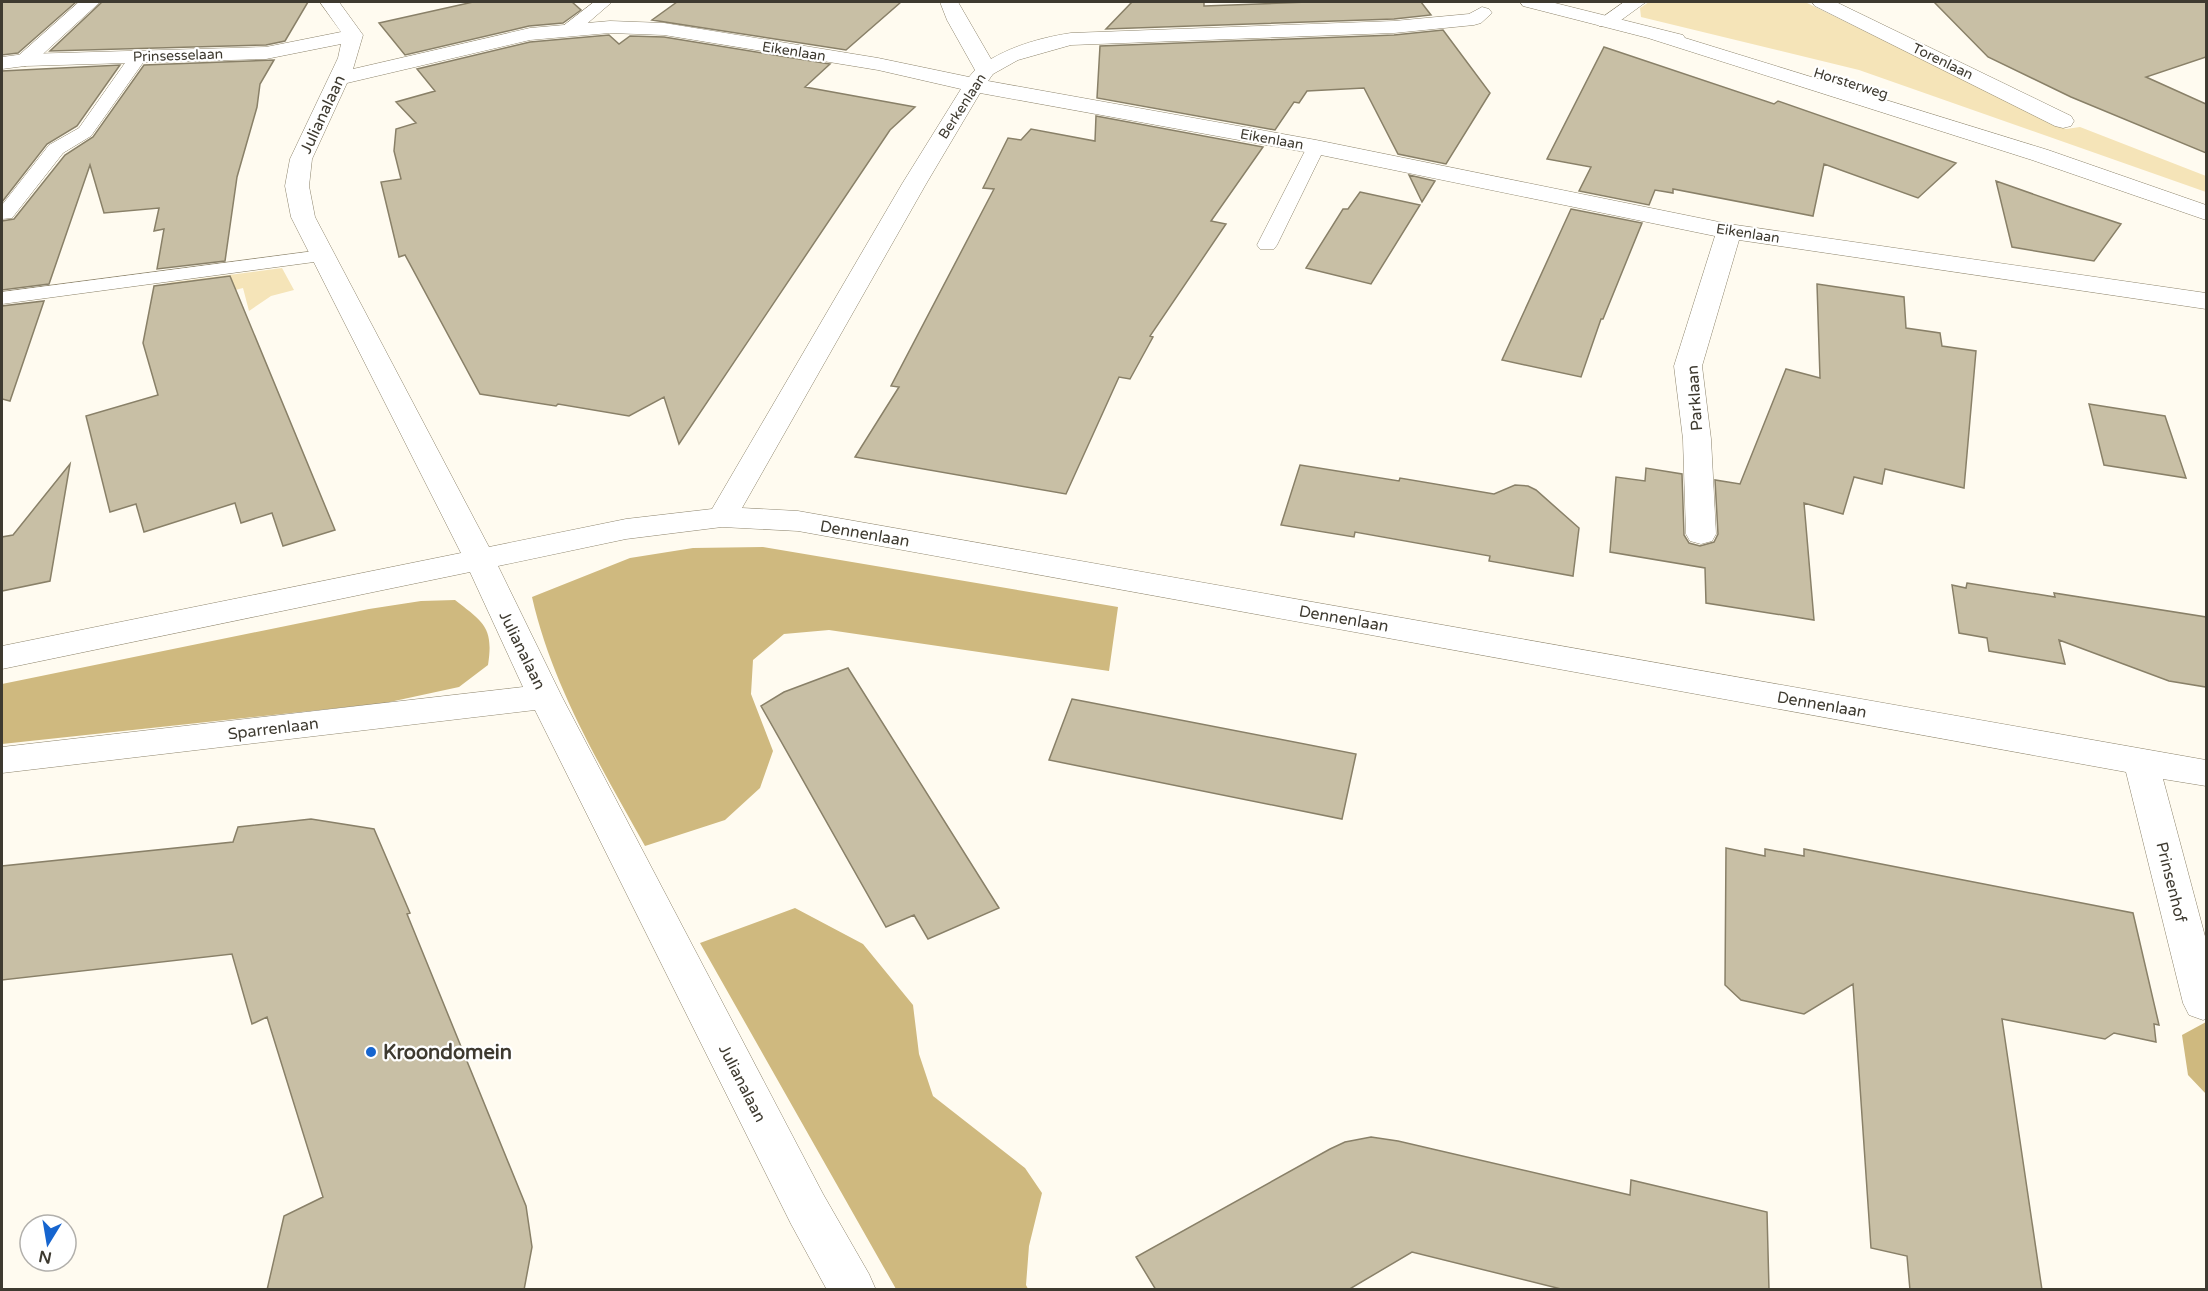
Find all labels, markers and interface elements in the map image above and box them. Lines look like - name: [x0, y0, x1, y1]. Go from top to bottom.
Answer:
- street label: Eikenlaan: [761, 38, 827, 65]
- street label: Torenlaan: [1910, 39, 1976, 83]
- street label: Prinsesselaan: [133, 45, 224, 66]
- street label: Horsterweg: [1811, 64, 1890, 103]
- street label: Berkenlaan: [935, 70, 990, 142]
- street label: Julianalaan: [296, 72, 350, 157]
- street label: Eikenlaan: [1239, 126, 1305, 153]
- street label: Eikenlaan: [1715, 220, 1781, 247]
- street label: Parklaan: [1683, 364, 1707, 431]
- street label: Dennenlaan: [818, 516, 911, 552]
- street label: Dennenlaan: [1297, 601, 1390, 637]
- street label: Julianalaan: [495, 608, 550, 693]
- street label: Dennenlaan: [1775, 687, 1868, 723]
- street label: Sparrenlaan: [227, 714, 320, 744]
- street label: Prinsenhof: [2151, 840, 2191, 926]
- place label: Kroondomein: [383, 1041, 512, 1065]
- street label: Julianalaan: [714, 1041, 770, 1126]
- marker: Kroondomein: [364, 1045, 378, 1059]
- north arrow: [18, 1213, 78, 1273]
- text: N: [37, 1246, 54, 1268]

